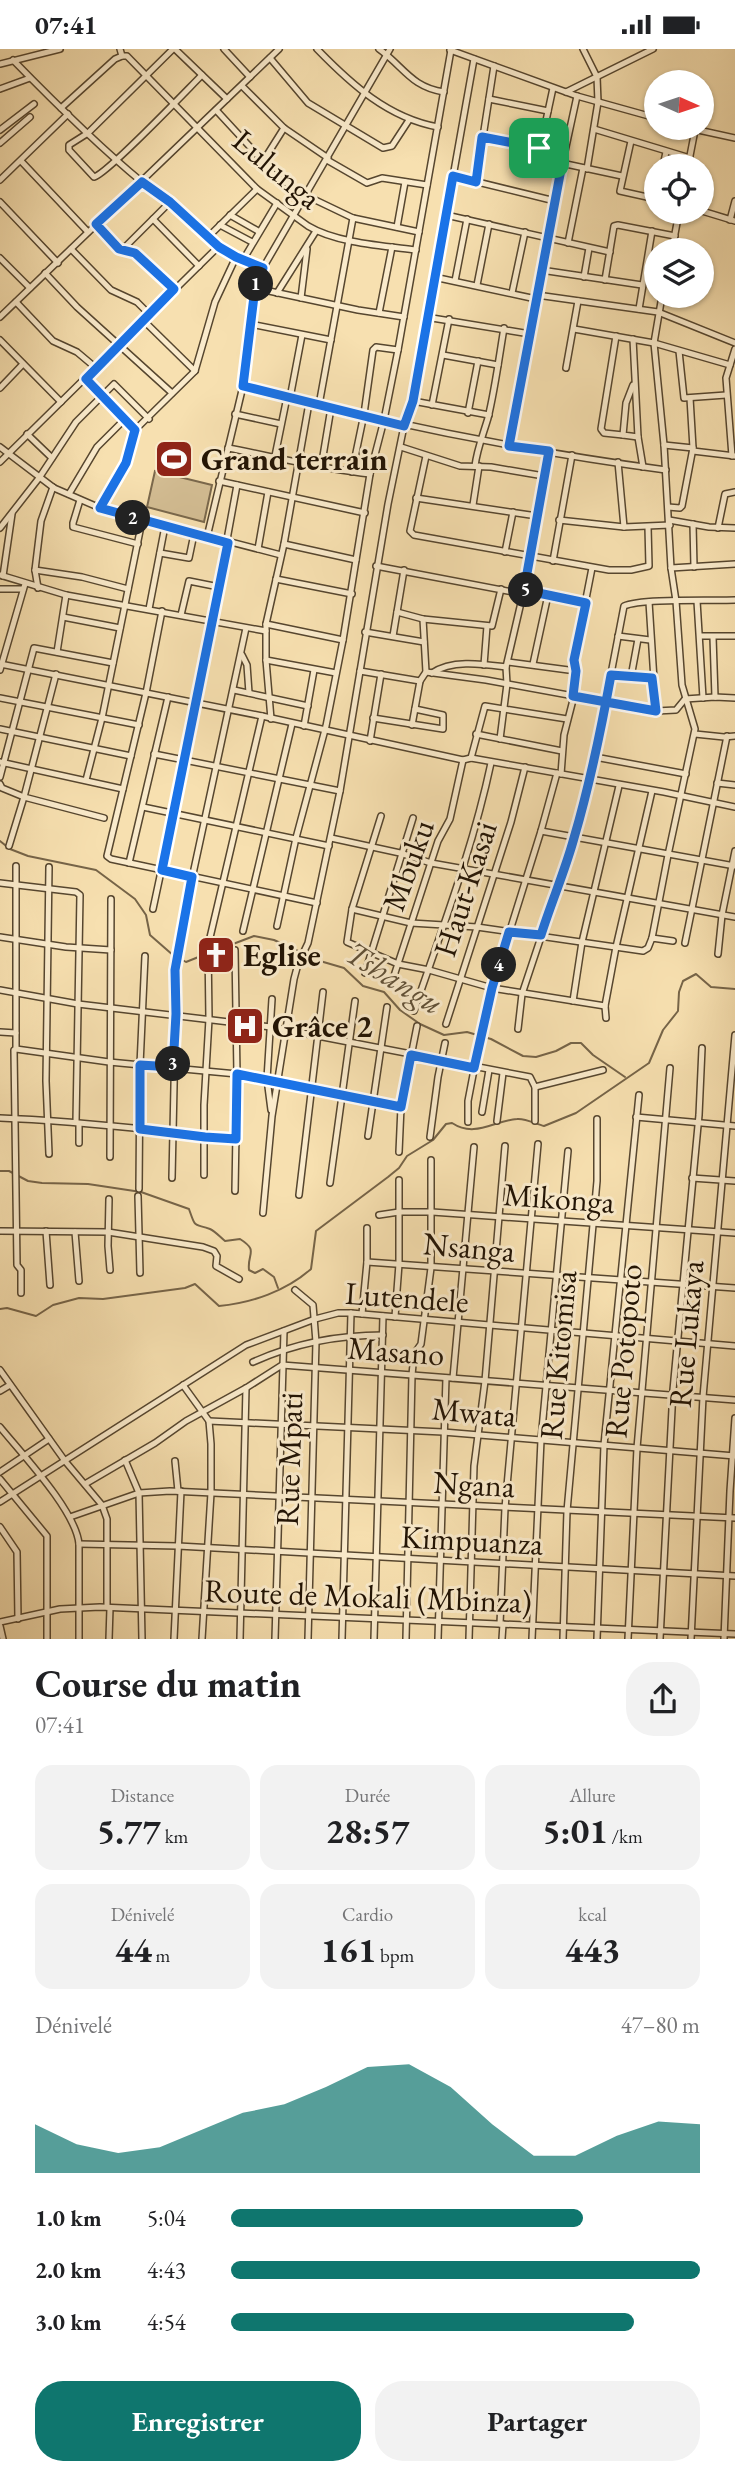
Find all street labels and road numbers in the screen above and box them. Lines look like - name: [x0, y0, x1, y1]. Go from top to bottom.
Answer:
- street label: Lulunga: [224, 120, 330, 219]
- street label: Mbuku: [372, 814, 444, 916]
- street label: Haut-Kasai: [423, 816, 507, 962]
- street label: Mikonga: [502, 1173, 616, 1223]
- street label: Nsanga: [421, 1222, 517, 1272]
- street label: Rue Lukaya: [659, 1258, 713, 1409]
- street label: Rue Potopoto: [594, 1262, 652, 1440]
- street label: Rue Kitomisa: [530, 1268, 586, 1441]
- street label: Lutendele: [344, 1272, 470, 1322]
- street label: Masano: [346, 1327, 446, 1375]
- street label: Mwata: [430, 1387, 518, 1437]
- street label: Rue Mpati: [266, 1391, 312, 1527]
- street label: Ngana: [432, 1461, 516, 1507]
- street label: Kimpuanza: [400, 1515, 544, 1565]
- street label: Route de Mokali (Mbinza): [203, 1569, 533, 1623]

